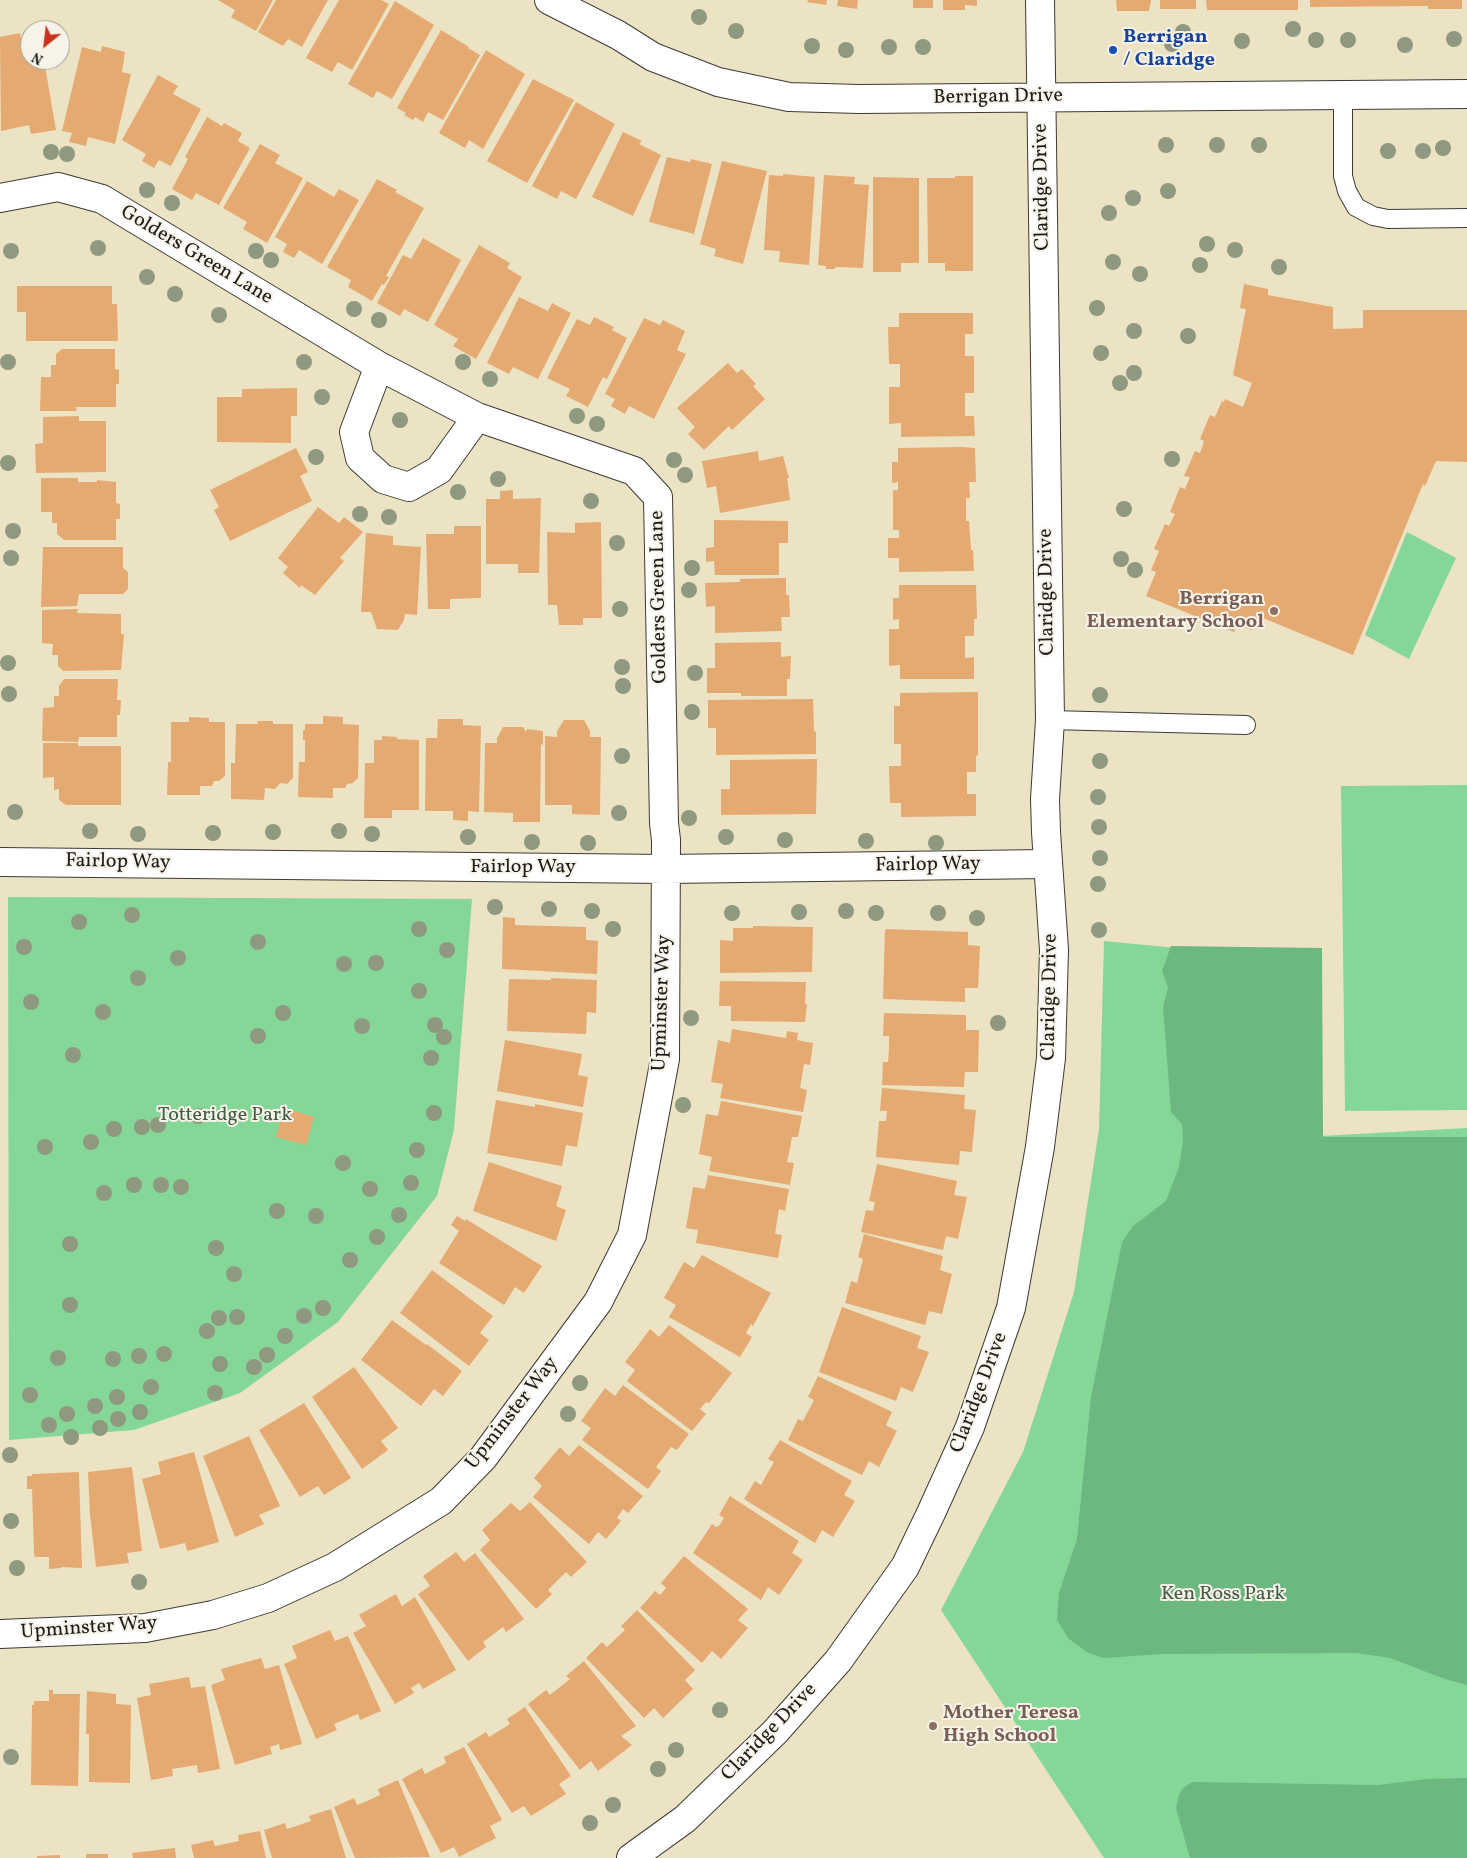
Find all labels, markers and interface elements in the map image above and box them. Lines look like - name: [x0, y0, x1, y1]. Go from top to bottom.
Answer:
- north arrow: [20, 20, 70, 70]
- place label: Berrigan / Claridge: [1123, 26, 1215, 73]
- marker: Berrigan / Claridge: [1107, 44, 1119, 56]
- text: N: [29, 47, 47, 68]
- street label: Berrigan Drive: [933, 85, 1063, 111]
- street label: Claridge Drive: [1030, 123, 1056, 251]
- street label: Golders Green Lane: [116, 201, 276, 311]
- street label: Golders Green Lane: [646, 510, 674, 684]
- street label: Claridge Drive: [1035, 528, 1061, 656]
- place label: Berrigan Elementary School: [1086, 588, 1264, 635]
- marker: Berrigan Elementary School: [1268, 605, 1280, 617]
- street label: Fairlop Way: [65, 850, 171, 876]
- street label: Fairlop Way: [875, 853, 981, 879]
- street label: Fairlop Way: [470, 856, 576, 880]
- street label: Claridge Drive: [1038, 933, 1064, 1061]
- street label: Upminster Way: [649, 934, 677, 1072]
- park label: Totteridge Park: [158, 1104, 292, 1128]
- street label: Claridge Drive: [946, 1329, 1014, 1457]
- street label: Upminster Way: [461, 1353, 565, 1475]
- park label: Ken Ross Park: [1161, 1583, 1285, 1607]
- street label: Upminster Way: [20, 1612, 158, 1646]
- street label: Claridge Drive: [717, 1679, 823, 1787]
- place label: Mother Teresa High School: [943, 1702, 1079, 1749]
- marker: Mother Teresa High School: [927, 1720, 939, 1732]

